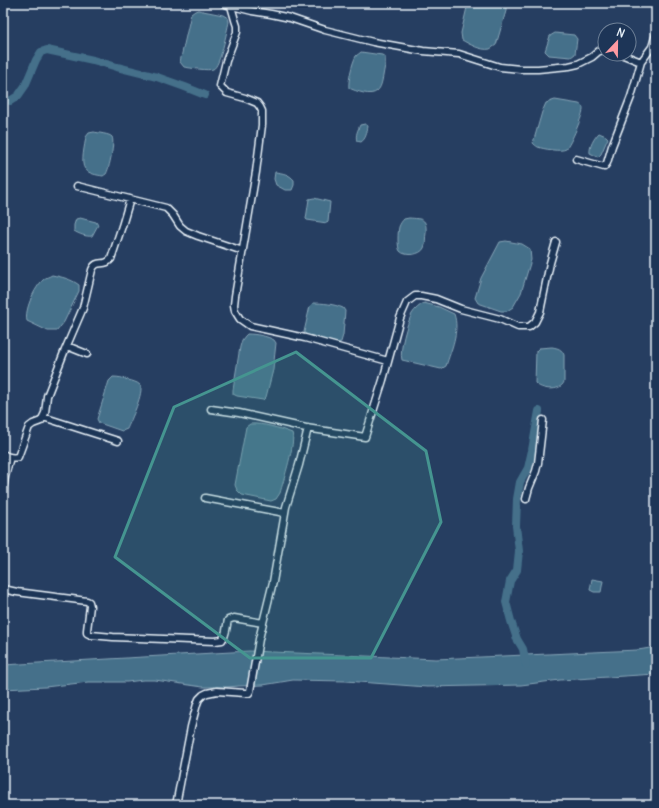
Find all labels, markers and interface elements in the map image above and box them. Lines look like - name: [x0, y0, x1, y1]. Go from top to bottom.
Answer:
- north arrow: [597, 22, 637, 62]
- text: N: [615, 25, 627, 41]

